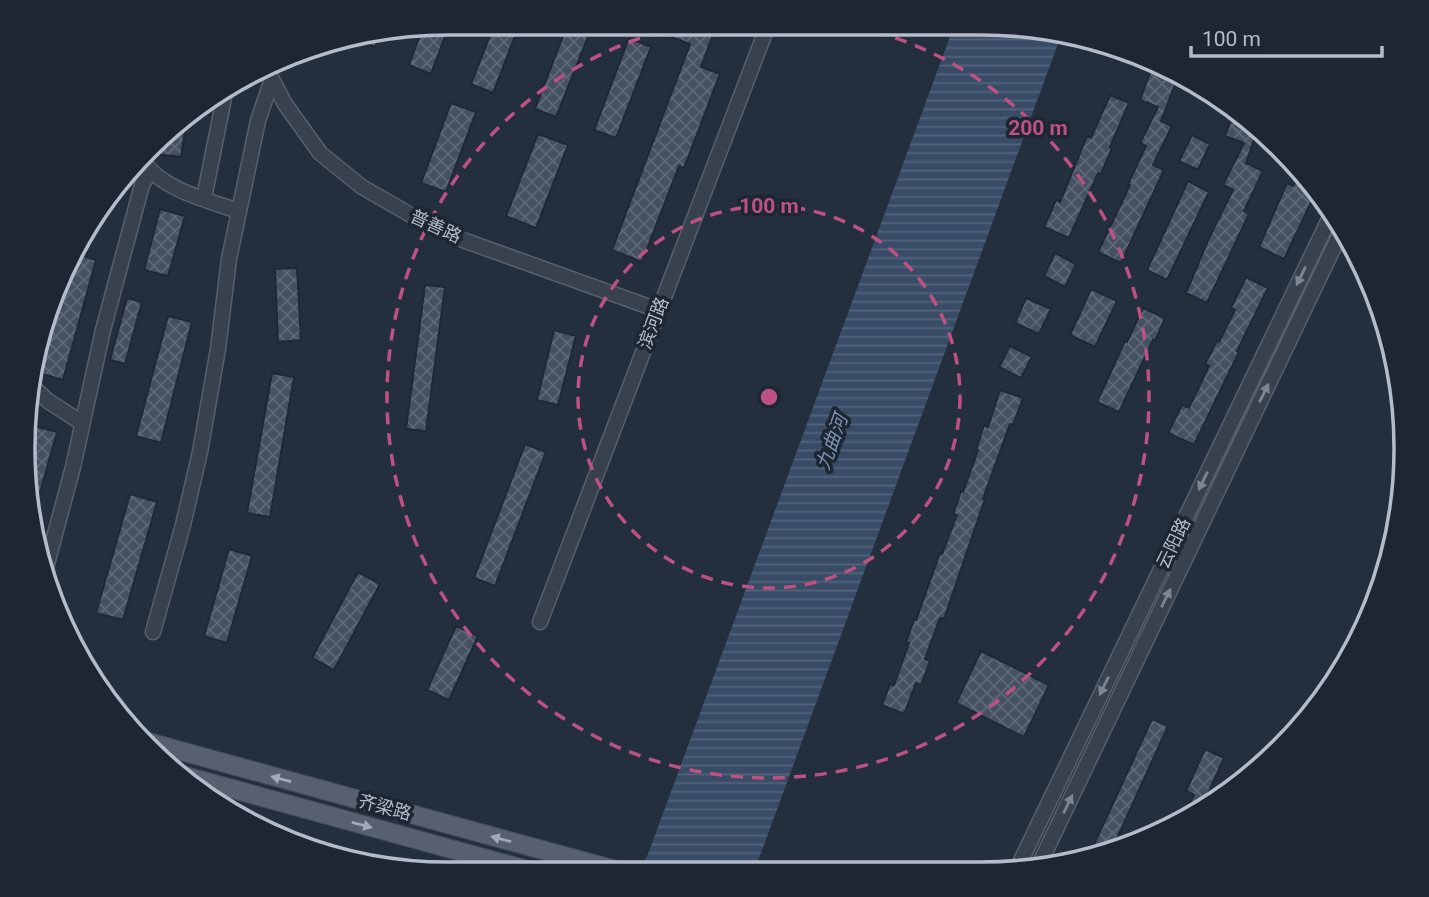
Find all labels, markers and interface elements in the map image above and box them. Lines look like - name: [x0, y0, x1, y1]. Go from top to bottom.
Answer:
- scale bar: [1191, 14, 1382, 58]
- text: 100 m: [1202, 27, 1261, 51]
- text: 200 m: [1008, 116, 1068, 140]
- text: 100 m: [739, 194, 799, 218]
- street label: 普善路: [407, 205, 465, 247]
- one-way arrow: [1296, 266, 1307, 286]
- street label: 滨河路: [634, 294, 672, 352]
- one-way arrow: [1258, 383, 1270, 403]
- centre of rings: [757, 385, 781, 409]
- water label: 九曲河: [811, 408, 854, 473]
- one-way arrow: [1197, 471, 1209, 491]
- street label: 云阳路: [1152, 514, 1194, 572]
- one-way arrow: [1160, 588, 1172, 608]
- one-way arrow: [1099, 676, 1110, 697]
- one-way arrow: [270, 773, 291, 783]
- street label: 齐梁路: [356, 790, 414, 824]
- one-way arrow: [1062, 794, 1074, 814]
- one-way arrow: [351, 820, 372, 830]
- one-way arrow: [490, 833, 511, 843]

